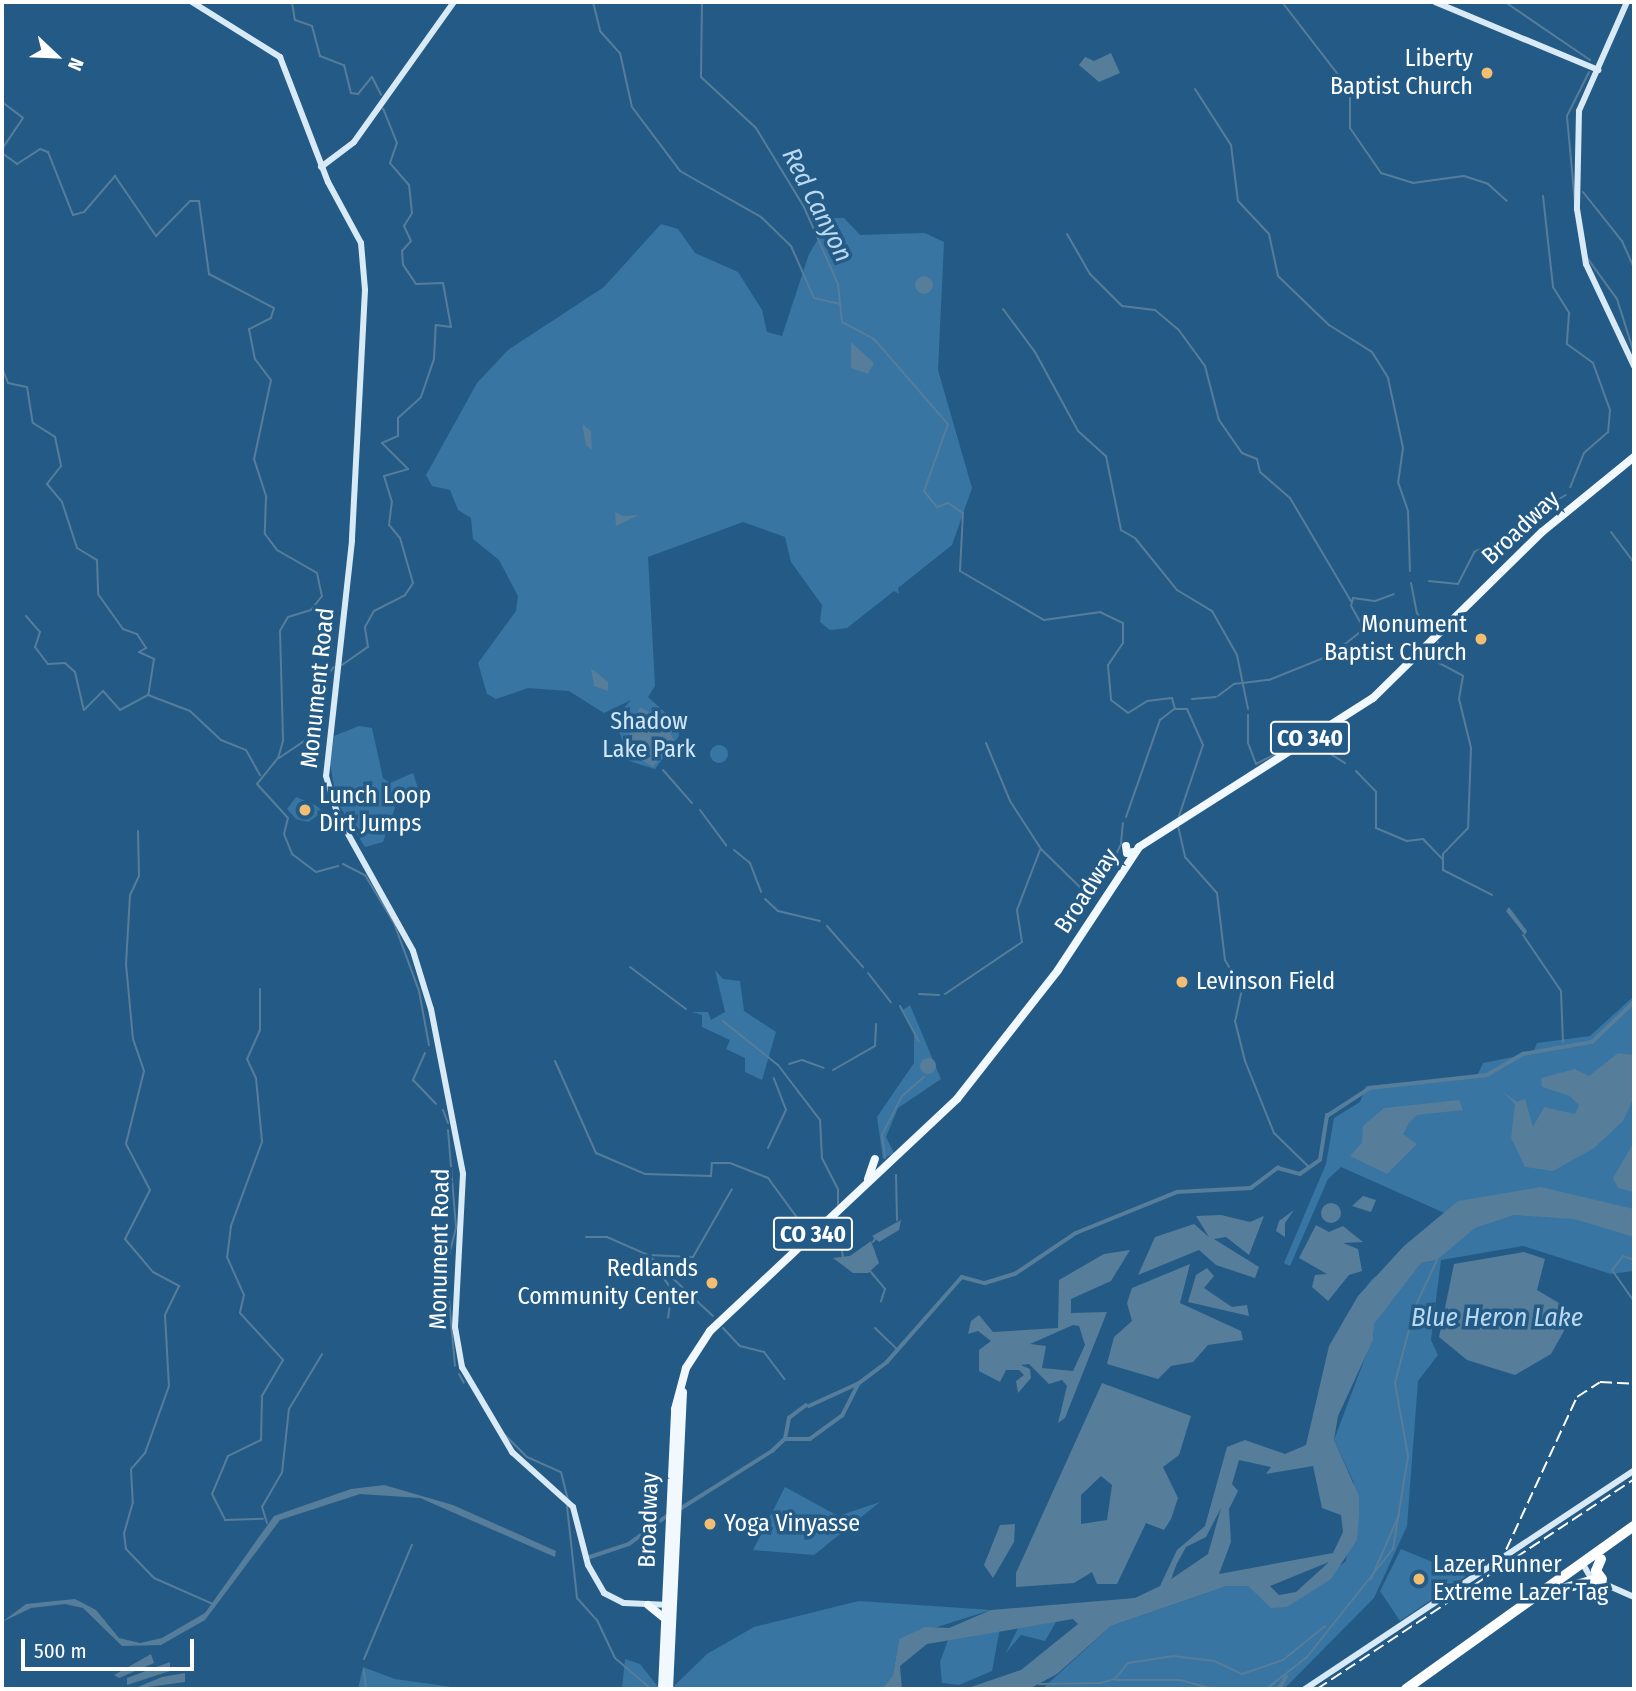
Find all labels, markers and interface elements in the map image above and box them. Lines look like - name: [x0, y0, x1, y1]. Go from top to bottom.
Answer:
- north arrow: [21, 21, 91, 91]
- place label: Liberty Baptist Church: [1330, 45, 1473, 101]
- text: N: [63, 55, 89, 74]
- marker: Liberty Baptist Church: [1479, 65, 1495, 81]
- water label: Red Canyon: [775, 143, 859, 267]
- street label: Broadway: [1476, 485, 1566, 571]
- street label: Monument Road: [295, 606, 341, 770]
- place label: Monument Baptist Church: [1324, 611, 1467, 667]
- marker: Monument Baptist Church: [1473, 631, 1489, 647]
- park label: Shadow Lake Park: [602, 708, 696, 764]
- road number: CO 340: [1270, 718, 1350, 758]
- place label: Lunch Loop Dirt Jumps: [319, 782, 431, 838]
- marker: Lunch Loop Dirt Jumps: [297, 802, 313, 818]
- street label: Broadway: [1049, 843, 1125, 939]
- place label: Levinson Field: [1196, 968, 1335, 996]
- marker: Levinson Field: [1174, 974, 1190, 990]
- street label: Monument Road: [424, 1168, 456, 1330]
- road number: CO 340: [773, 1214, 853, 1254]
- place label: Redlands Community Center: [517, 1255, 698, 1311]
- marker: Redlands Community Center: [704, 1275, 720, 1291]
- water label: Blue Heron Lake: [1411, 1302, 1583, 1334]
- street label: Broadway: [633, 1472, 665, 1568]
- place label: Yoga Vinyasse: [724, 1510, 860, 1538]
- marker: Yoga Vinyasse: [702, 1516, 718, 1532]
- place label: Lazer Runner Extreme Lazer Tag: [1433, 1551, 1608, 1607]
- marker: Lazer Runner Extreme Lazer Tag: [1411, 1571, 1427, 1587]
- scale bar: [24, 1624, 198, 1668]
- text: 500 m: [34, 1638, 87, 1664]

